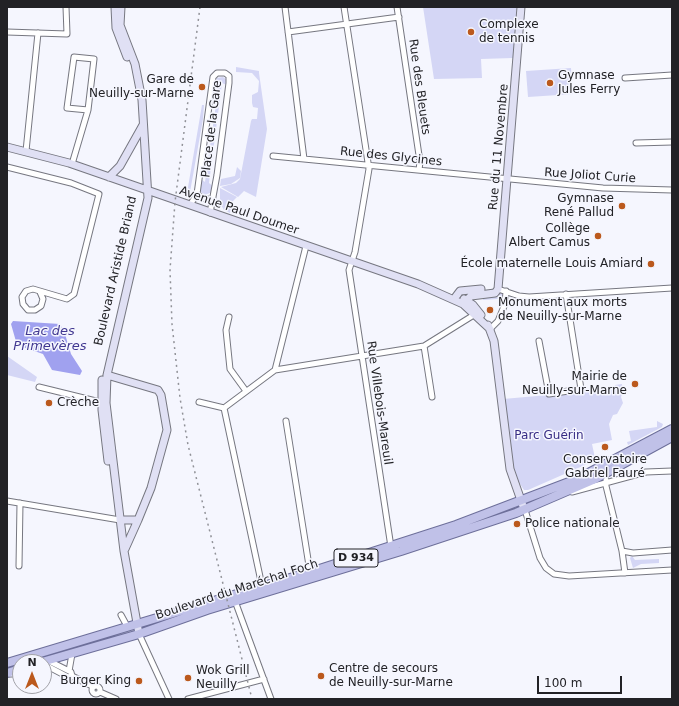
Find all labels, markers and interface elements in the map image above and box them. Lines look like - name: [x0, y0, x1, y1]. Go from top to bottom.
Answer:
- place label: Complexe de tennis: [479, 18, 539, 46]
- marker: Complexe de tennis: [466, 27, 476, 37]
- street label: Rue des Bleuets: [405, 38, 433, 136]
- place label: Gymnase Jules Ferry: [558, 69, 620, 97]
- place label: Gare de Neuilly-sur-Marne: [89, 73, 194, 101]
- marker: Gymnase Jules Ferry: [545, 78, 555, 88]
- street label: Place de la Gare: [199, 80, 225, 178]
- marker: Gare de Neuilly-sur-Marne: [197, 82, 207, 92]
- street label: Rue du 11 Novembre: [486, 83, 512, 211]
- street label: Rue des Glycines: [339, 144, 443, 170]
- street label: Rue Joliot Curie: [544, 166, 636, 186]
- street label: Avenue Paul Doumer: [177, 184, 301, 238]
- place label: Gymnase René Pallud: [544, 192, 614, 220]
- street label: Boulevard Aristide Briand: [92, 195, 140, 347]
- marker: Gymnase René Pallud: [617, 201, 627, 211]
- place label: Collège Albert Camus: [509, 222, 590, 250]
- marker: Collège Albert Camus: [593, 231, 603, 241]
- place label: École maternelle Louis Amiard: [460, 257, 643, 271]
- marker: École maternelle Louis Amiard: [646, 259, 656, 269]
- place label: Monument aux morts de Neuilly-sur-Marne: [498, 296, 627, 324]
- marker: Monument aux morts de Neuilly-sur-Marne: [485, 305, 495, 315]
- water label: Lac des Primevères: [13, 324, 87, 355]
- street label: Rue Villebois-Mareuil: [363, 340, 395, 466]
- place label: Mairie de Neuilly-sur-Marne: [522, 370, 627, 398]
- marker: Mairie de Neuilly-sur-Marne: [630, 379, 640, 389]
- place label: Crèche: [57, 396, 99, 410]
- marker: Crèche: [44, 398, 54, 408]
- park label: Parc Guérin: [514, 429, 584, 443]
- marker: Conservatoire Gabriel Fauré: [600, 442, 610, 452]
- place label: Conservatoire Gabriel Fauré: [563, 453, 647, 481]
- place label: Police nationale: [525, 517, 620, 531]
- marker: Police nationale: [512, 519, 522, 529]
- road number: D 934: [334, 549, 378, 567]
- street label: Boulevard du Maréchal Foch: [154, 557, 320, 623]
- north arrow: [12, 654, 52, 694]
- text: N: [27, 656, 37, 669]
- place label: Centre de secours de Neuilly-sur-Marne: [329, 662, 453, 690]
- place label: Wok Grill Neuilly: [196, 664, 250, 692]
- scale bar: [539, 668, 624, 694]
- marker: Centre de secours de Neuilly-sur-Marne: [316, 671, 326, 681]
- marker: Wok Grill Neuilly: [183, 673, 193, 683]
- place label: Burger King: [60, 674, 131, 688]
- marker: Burger King: [134, 676, 144, 686]
- text: 100 m: [544, 676, 582, 690]

